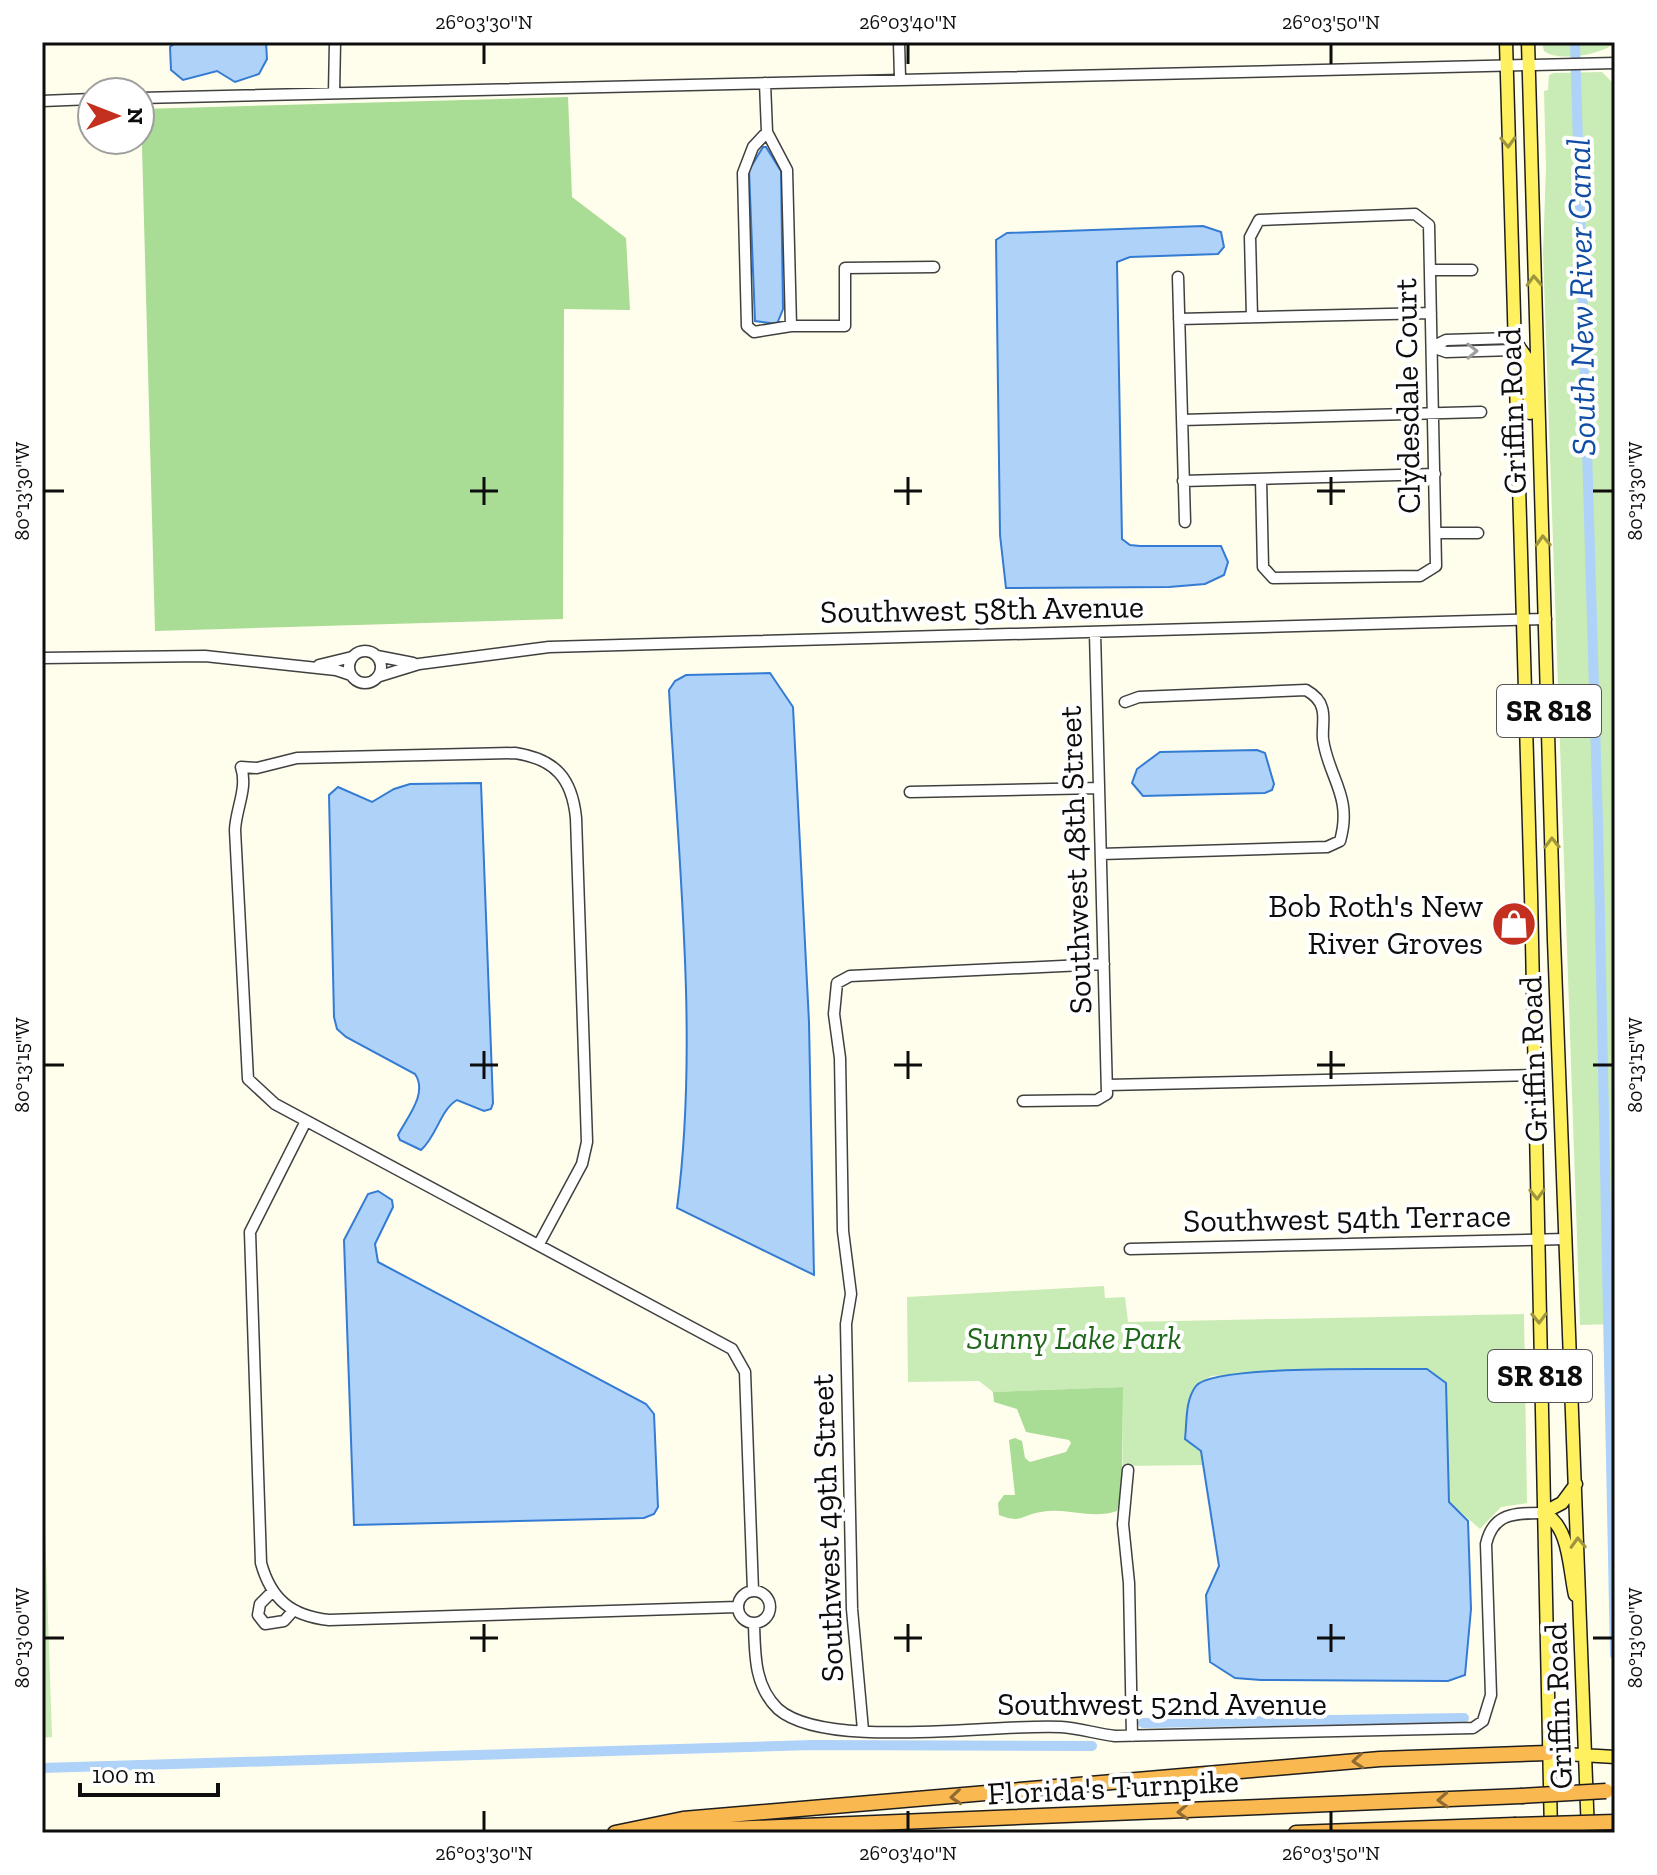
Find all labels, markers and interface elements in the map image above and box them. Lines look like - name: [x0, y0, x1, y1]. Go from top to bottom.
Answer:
- text: 26°03'30"N: [435, 10, 533, 34]
- text: 26°03'40"N: [859, 10, 957, 34]
- text: 26°03'50"N: [1282, 10, 1380, 34]
- north arrow: [76, 76, 156, 156]
- text: N: [122, 108, 149, 125]
- one-way arrow: [1499, 136, 1516, 149]
- water label: South New River Canal: [1558, 138, 1604, 456]
- one-way arrow: [1525, 274, 1542, 287]
- street label: Clydesdale Court: [1386, 278, 1428, 514]
- street label: Griffin Road: [1490, 327, 1534, 495]
- one-way arrow: [1466, 343, 1479, 360]
- text: 80°13'30"W: [10, 441, 34, 540]
- text: 80°13'30"W: [1623, 441, 1647, 540]
- one-way arrow: [1535, 534, 1552, 547]
- street label: Southwest 58th Avenue: [820, 587, 1144, 631]
- road number: SR 818: [1497, 685, 1601, 737]
- street label: Southwest 48th Street: [1051, 705, 1099, 1015]
- one-way arrow: [1543, 836, 1561, 849]
- place label: Bob Roth's New River Groves: [1268, 887, 1483, 962]
- shop icon: Bob Roth's New River Groves: [1490, 900, 1538, 948]
- street label: Griffin Road: [1511, 975, 1555, 1143]
- text: 80°13'15"W: [10, 1017, 34, 1113]
- text: 80°13'15"W: [1623, 1017, 1647, 1113]
- one-way arrow: [1528, 1188, 1545, 1201]
- street label: Southwest 54th Terrace: [1183, 1196, 1511, 1240]
- one-way arrow: [1530, 1312, 1548, 1325]
- park label: Sunny Lake Park: [966, 1319, 1182, 1357]
- road number: SR 818: [1488, 1350, 1592, 1402]
- street label: Southwest 49th Street: [803, 1373, 851, 1683]
- one-way arrow: [1570, 1536, 1587, 1549]
- text: 80°13'00"W: [10, 1587, 34, 1688]
- text: 80°13'00"W: [1623, 1587, 1647, 1688]
- street label: Griffin Road: [1536, 1622, 1580, 1790]
- street label: Southwest 52nd Avenue: [997, 1685, 1327, 1723]
- scale bar: [80, 1747, 218, 1797]
- one-way arrow: [1351, 1752, 1364, 1769]
- text: 100 m: [92, 1760, 155, 1789]
- street label: Florida's Turnpike: [986, 1761, 1240, 1813]
- one-way arrow: [949, 1788, 962, 1805]
- one-way arrow: [1436, 1791, 1449, 1808]
- one-way arrow: [1176, 1803, 1189, 1820]
- text: 26°03'30"N: [435, 1841, 533, 1865]
- text: 26°03'40"N: [859, 1841, 957, 1865]
- text: 26°03'50"N: [1282, 1841, 1380, 1865]

